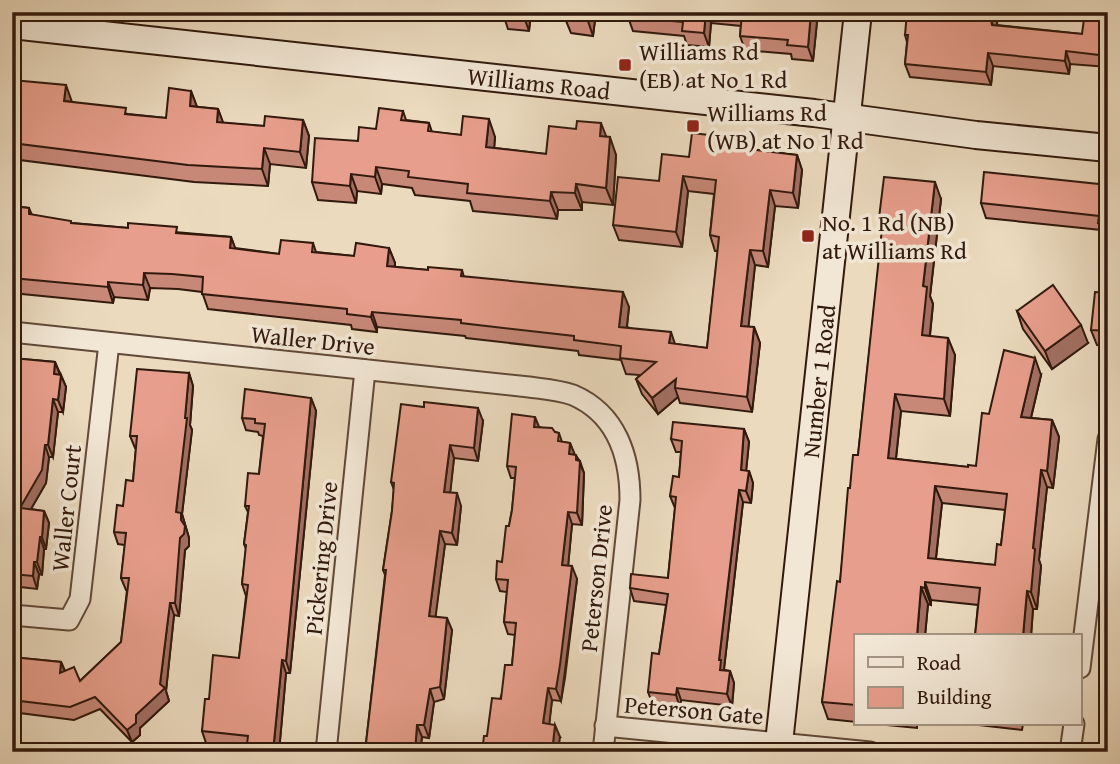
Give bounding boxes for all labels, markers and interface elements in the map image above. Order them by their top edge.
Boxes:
place label: Williams Rd (EB) at No 1 Rd [639,34,787,97]
marker: Williams Rd (EB) at No 1 Rd [617,57,633,73]
street label: Williams Road [466,58,612,108]
place label: Williams Rd (WB) at No 1 Rd [707,95,864,158]
marker: Williams Rd (WB) at No 1 Rd [685,118,701,134]
place label: No. 1 Rd (NB) at Williams Rd [822,205,967,268]
marker: No. 1 Rd (NB) at Williams Rd [800,228,816,244]
street label: Number 1 Road [792,302,844,460]
street label: Waller Drive [249,316,377,364]
street label: Waller Court [42,442,90,573]
street label: Pickering Drive [296,480,346,636]
street label: Peterson Drive [571,502,621,654]
legend [854,634,1082,726]
text: Road [917,647,962,678]
text: Building [917,681,992,712]
street label: Peterson Gate [623,686,765,734]

